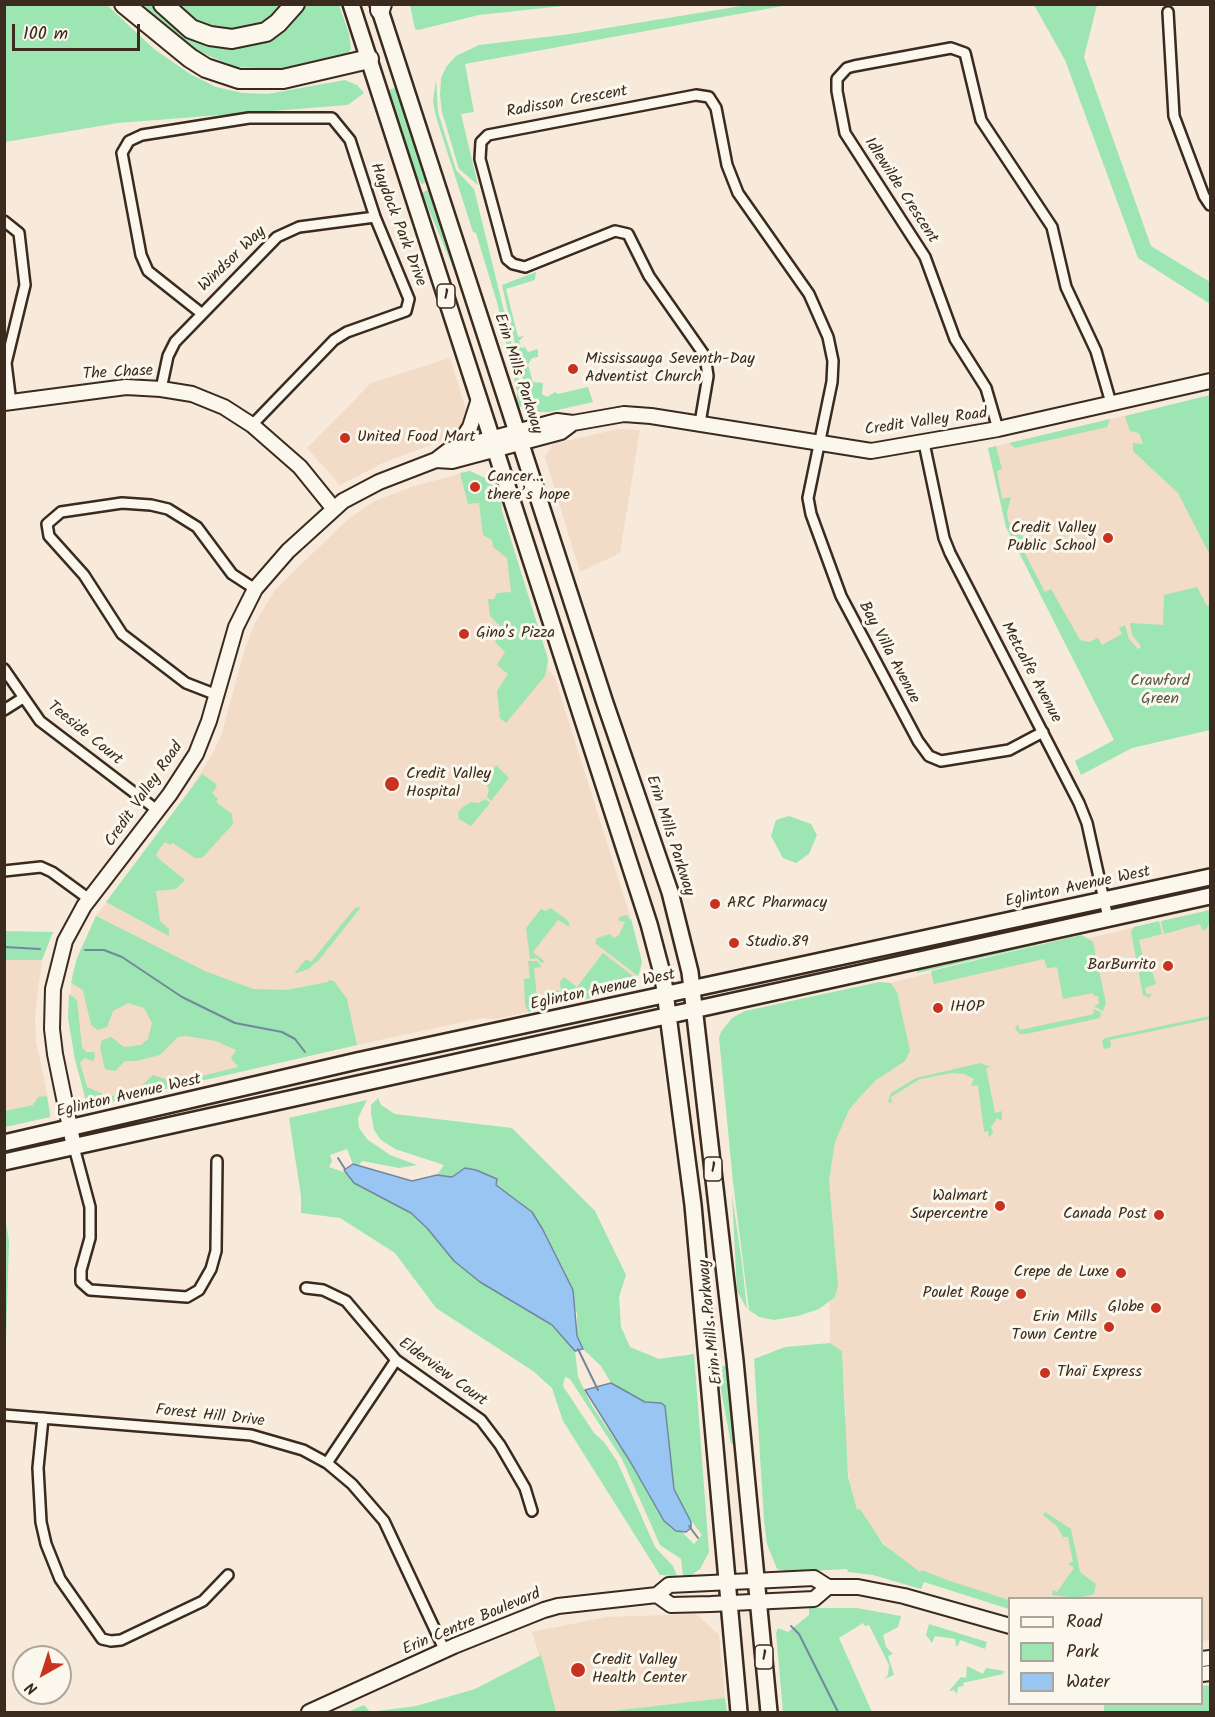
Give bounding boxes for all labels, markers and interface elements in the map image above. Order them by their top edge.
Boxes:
scale bar [15,12,142,50]
text: 100 m [23,20,68,49]
street label: Radisson Crescent [505,83,629,123]
street label: Idlewilde Crescent [859,135,941,247]
street label: Haydock Park Drive [365,161,429,289]
street label: Windsor Way [195,223,271,297]
road number: 1 [437,284,455,308]
street label: Erin Mills Parkway [488,311,546,437]
place label: Mississauga Seventh-Day Adventist Church [585,350,755,388]
marker: Mississauga Seventh-Day Adventist Church [566,362,580,376]
street label: The Chase [82,363,154,385]
street label: Credit Valley Road [863,405,989,441]
place label: United Food Mart [357,428,476,448]
marker: United Food Mart [338,431,352,445]
place label: Cancer… there’s hope [487,468,570,506]
marker: Cancer… there’s hope [468,480,482,494]
place label: Credit Valley Public School [1007,519,1096,557]
marker: Credit Valley Public School [1101,531,1115,545]
street label: Bay Villa Avenue [853,599,923,707]
street label: Metcalfe Avenue [995,619,1065,727]
place label: Gino's Pizza [476,624,555,644]
marker: Gino's Pizza [457,627,471,641]
park label: Crawford Green [1130,672,1190,710]
street label: Teeside Court [43,698,125,770]
street label: Credit Valley Road [102,739,188,851]
place label: Credit Valley Hospital [406,765,491,803]
street label: Erin Mills Parkway [640,773,698,899]
marker: Credit Valley Hospital [383,775,401,793]
street label: Eglinton Avenue West [1004,863,1152,913]
place label: ARC Pharmacy [727,894,827,914]
marker: ARC Pharmacy [708,897,722,911]
place label: Studio.89 [746,933,809,953]
marker: Studio.89 [727,936,741,950]
place label: BarBurrito [1087,956,1156,976]
marker: BarBurrito [1161,959,1175,973]
street label: Eglinton Avenue West [529,966,677,1016]
place label: IHOP [950,998,984,1018]
marker: IHOP [931,1001,945,1015]
street label: Eglinton Avenue West [55,1071,203,1123]
road number: 1 [704,1157,722,1181]
place label: Walmart Supercentre [910,1187,988,1225]
marker: Walmart Supercentre [993,1199,1007,1213]
place label: Canada Post [1063,1205,1147,1225]
marker: Canada Post [1152,1208,1166,1222]
street label: Erin Mills Parkway [696,1259,728,1385]
place label: Crepe de Luxe [1014,1263,1109,1283]
marker: Crepe de Luxe [1114,1266,1128,1280]
place label: Poulet Rouge [923,1284,1009,1304]
marker: Poulet Rouge [1014,1287,1028,1301]
place label: Globe [1107,1298,1144,1318]
marker: Globe [1149,1301,1163,1315]
place label: Erin Mills Town Centre [1011,1308,1097,1346]
marker: Erin Mills Town Centre [1102,1320,1116,1334]
street label: Elderview Court [394,1334,490,1412]
place label: Thaï Express [1057,1363,1142,1383]
marker: Thaï Express [1038,1366,1052,1380]
street label: Forest Hill Drive [154,1402,266,1432]
street label: Erin Centre Boulevard [400,1585,544,1661]
legend [1008,1597,1203,1705]
text: Road [1066,1608,1102,1637]
text: Park [1066,1638,1099,1667]
north arrow [12,1645,72,1705]
road number: 1 [755,1645,773,1669]
place label: Credit Valley Health Center [592,1651,687,1689]
marker: Credit Valley Health Center [569,1661,587,1679]
text: Water [1066,1668,1110,1697]
text: N [20,1675,43,1701]

